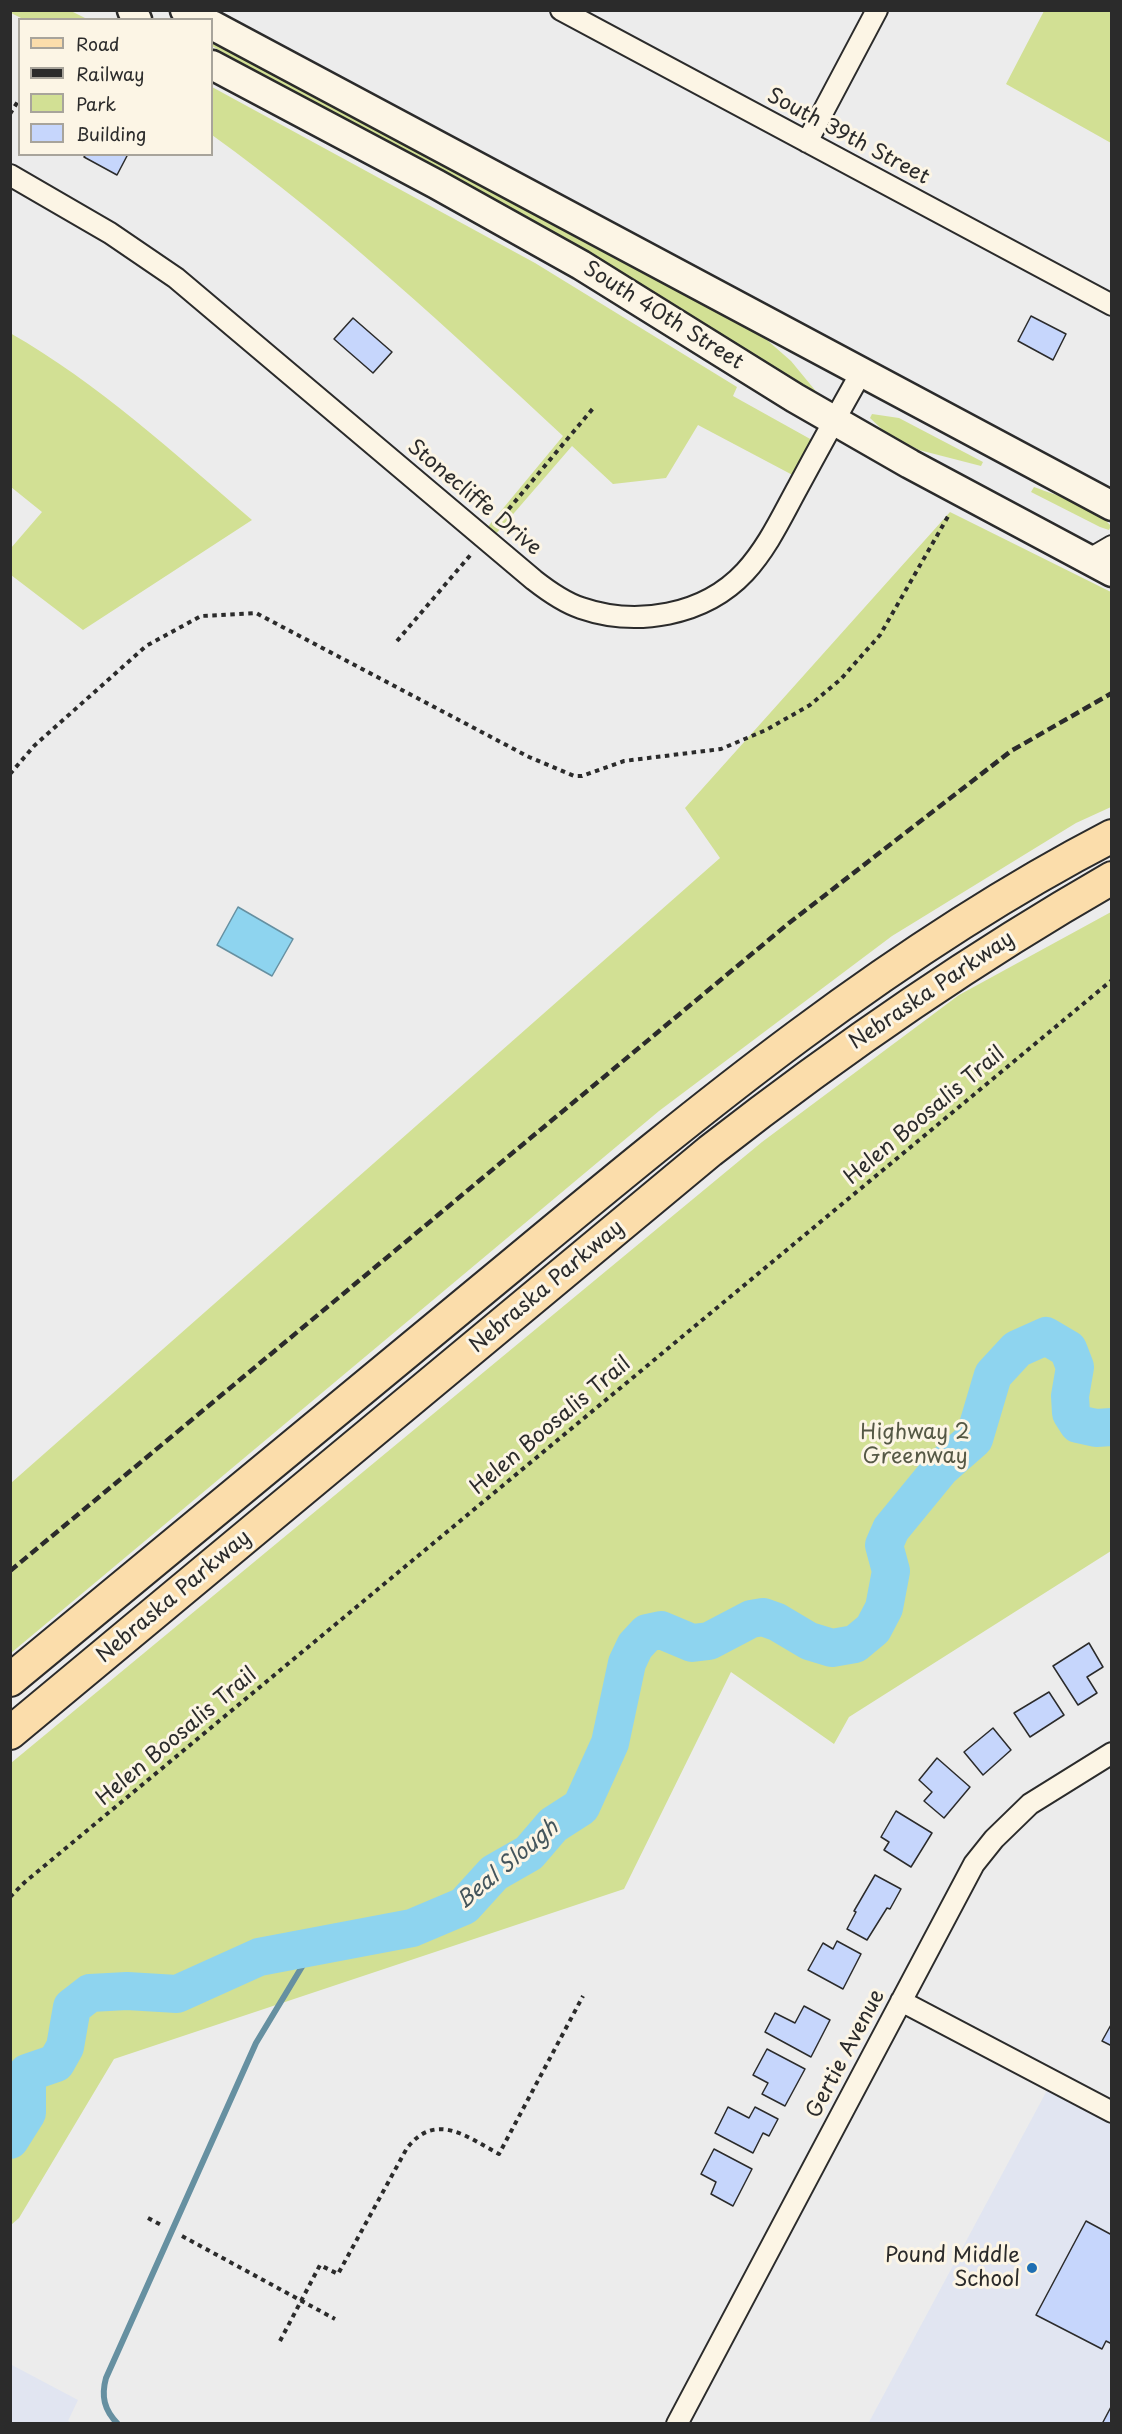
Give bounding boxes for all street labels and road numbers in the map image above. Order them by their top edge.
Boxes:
street label: South 39th Street [762,84,934,190]
street label: South 40th Street [578,257,748,375]
street label: Stonecliffe Drive [402,435,546,561]
street label: Nebraska Parkway [845,927,1019,1055]
street label: Helen Boosalis Trail [840,1042,1010,1190]
street label: Nebraska Parkway [465,1215,629,1359]
street label: Helen Boosalis Trail [466,1352,636,1500]
street label: Nebraska Parkway [92,1525,256,1669]
street label: Helen Boosalis Trail [92,1663,262,1811]
street label: Gertie Avenue [802,1985,890,2123]

